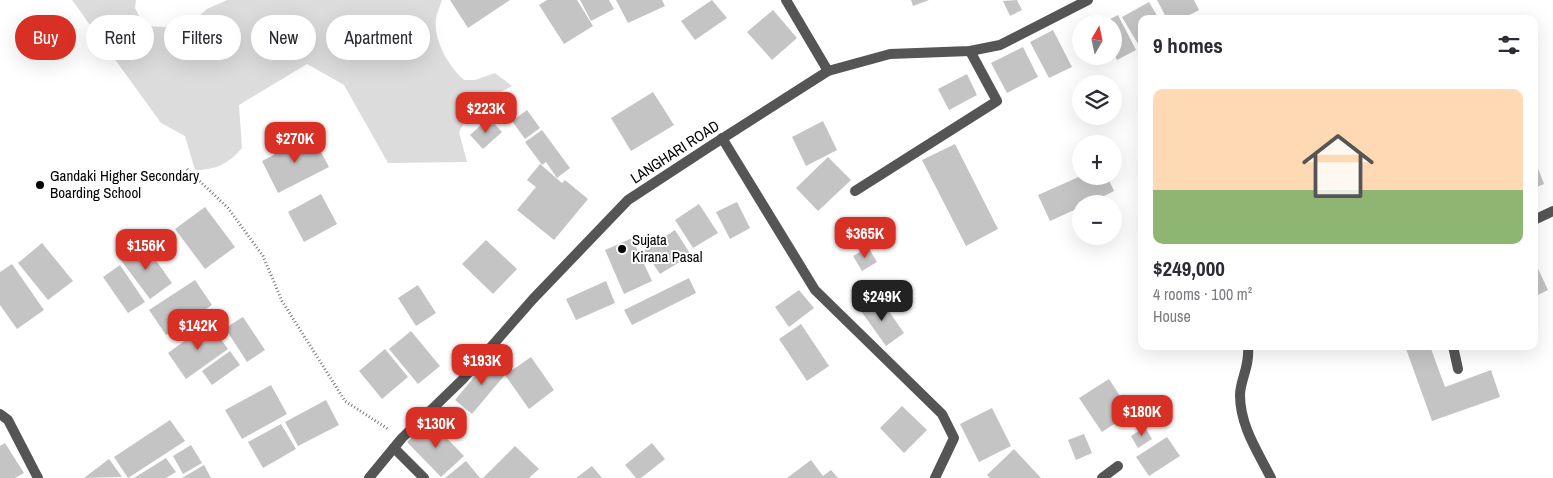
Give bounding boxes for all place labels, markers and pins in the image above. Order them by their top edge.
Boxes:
pin: $223K [451,92,521,134]
pin: $270K [260,121,330,164]
place label: Gandaki Higher Secondary Boarding School [50,165,200,203]
marker: Gandaki Higher Secondary Boarding School [34,179,46,191]
pin: $365K [830,216,900,259]
pin: $156K [111,228,181,271]
place label: Sujata Kirana Pasal [632,229,702,267]
marker: Sujata Kirana Pasal [616,243,628,255]
pin: $249K [847,280,917,322]
pin: $142K [163,308,233,351]
pin: $193K [447,344,517,386]
pin: $180K [1107,394,1177,437]
pin: $130K [401,406,471,449]

